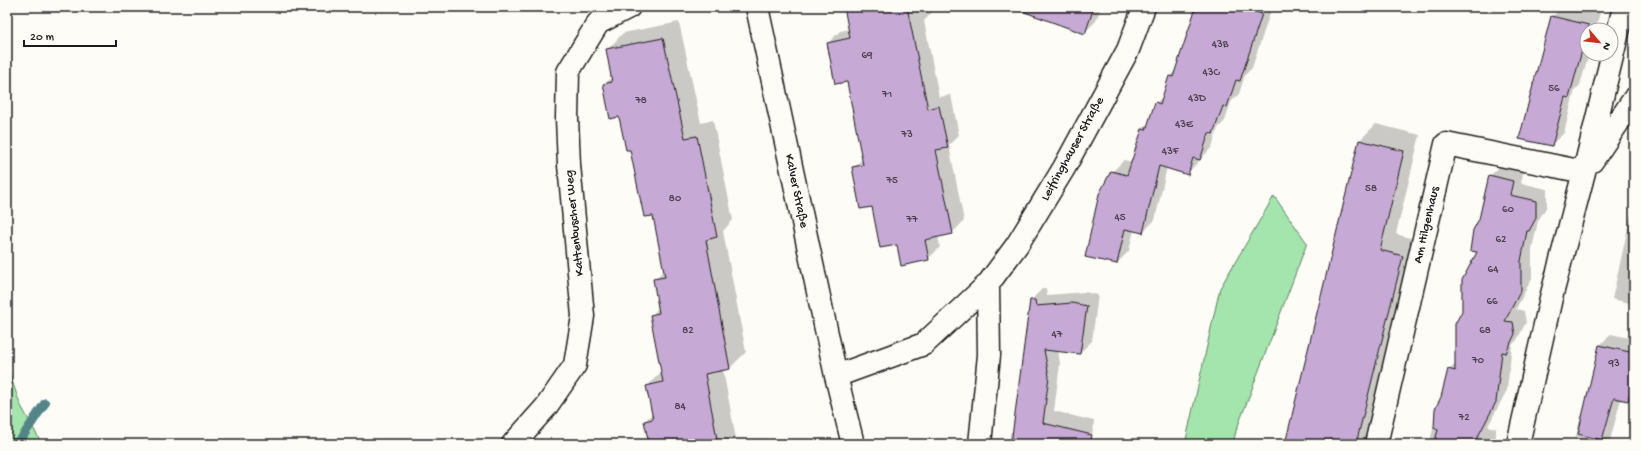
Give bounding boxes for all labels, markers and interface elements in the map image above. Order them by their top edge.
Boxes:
scale bar [24,22,116,48]
north arrow [1579,22,1619,62]
text: 20 m [30,31,55,45]
house number: 43B [1212,39,1229,51]
text: N [1599,40,1613,52]
house number: 69 [861,50,873,62]
house number: 43C [1203,67,1220,79]
house number: 56 [1548,83,1560,95]
house number: 71 [881,89,892,101]
house number: 43D [1188,93,1207,105]
street label: Leifringhauser Straße [1038,94,1108,204]
house number: 78 [634,95,647,107]
house number: 43E [1175,119,1194,131]
house number: 73 [900,129,913,141]
house number: 43F [1162,146,1180,158]
street label: Kalver Straße [781,153,811,230]
street label: Kattenbuscher Weg [562,169,588,277]
house number: 75 [885,175,898,187]
house number: 58 [1365,183,1377,195]
street label: Am Hilgenhaus [1411,184,1443,265]
house number: 80 [669,193,681,205]
house number: 60 [1502,204,1514,216]
house number: 45 [1115,212,1126,224]
house number: 77 [905,214,918,226]
house number: 62 [1496,234,1507,246]
house number: 64 [1488,264,1499,276]
house number: 66 [1486,296,1498,308]
house number: 82 [682,325,694,337]
house number: 68 [1479,325,1491,337]
house number: 47 [1052,329,1063,341]
house number: 70 [1471,355,1484,367]
house number: 93 [1607,358,1620,370]
house number: 84 [674,401,686,413]
house number: 72 [1457,412,1470,424]

